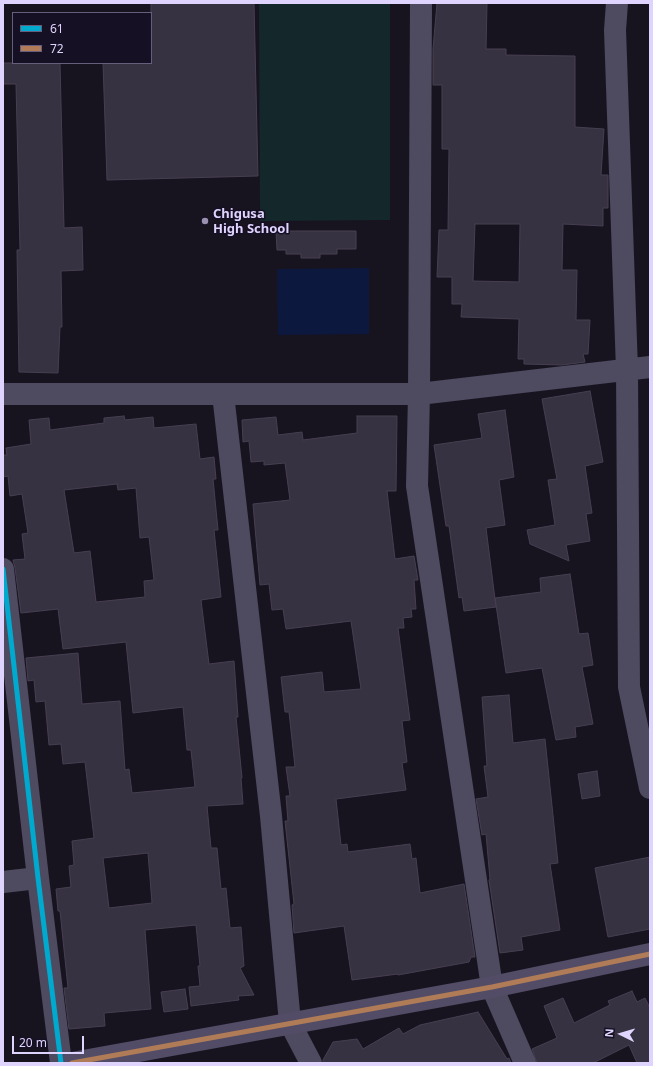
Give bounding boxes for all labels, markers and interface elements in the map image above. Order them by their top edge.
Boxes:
legend [12,12,152,64]
text: 61 [50,20,64,37]
text: 72 [50,40,64,57]
place label: Chigusa High School [213,206,289,237]
marker: Chigusa High School [200,216,210,226]
north arrow [601,1014,641,1054]
scale bar [14,1028,86,1054]
text: N [601,1028,616,1038]
text: 20 m [19,1034,47,1051]

